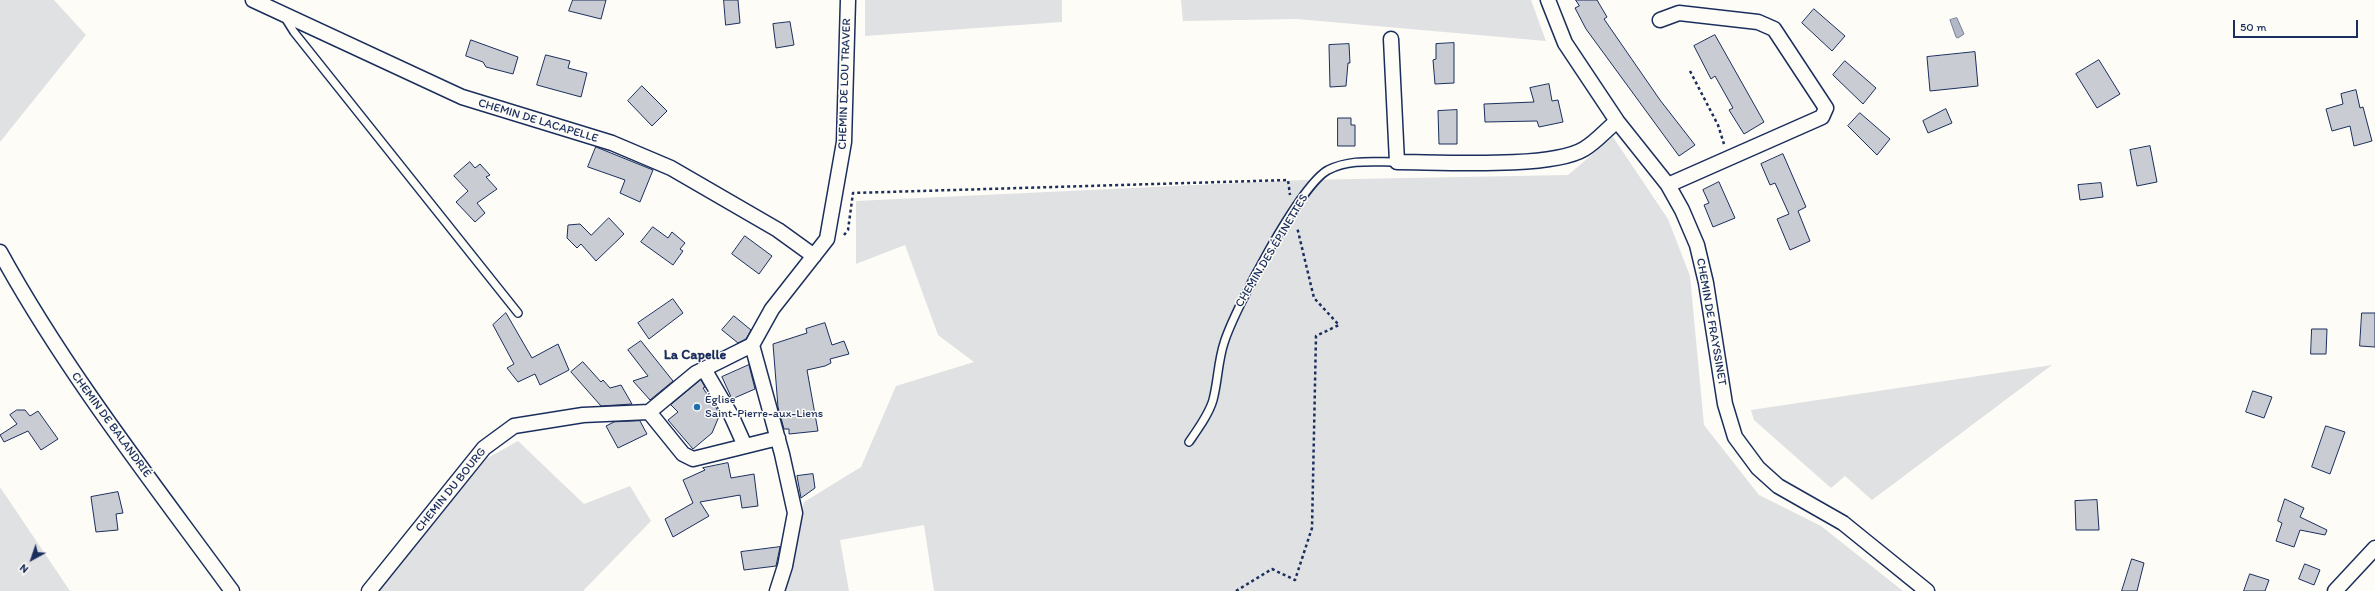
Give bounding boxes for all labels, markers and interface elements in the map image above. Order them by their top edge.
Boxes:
scale bar [2235,12,2360,38]
street label: CHEMIN DE LOU TRAVER [836,18,854,150]
text: 50 m [2240,20,2266,34]
street label: CHEMIN DE LACAPELLE [476,96,600,146]
street label: CHEMIN DES ÉPINETTES [1232,192,1312,310]
street label: CHEMIN DE FRAYSSINET [1693,257,1729,387]
district label: La Capelle [664,347,726,363]
street label: CHEMIN DE BALANDRIÉ [68,369,154,481]
place label: Église Saint-Pierre-aux-Liens [705,393,823,421]
marker: Église Saint-Pierre-aux-Liens [692,402,702,412]
street label: CHEMIN DU BOURG [412,445,490,535]
north arrow [12,539,52,579]
text: N [17,561,31,576]

